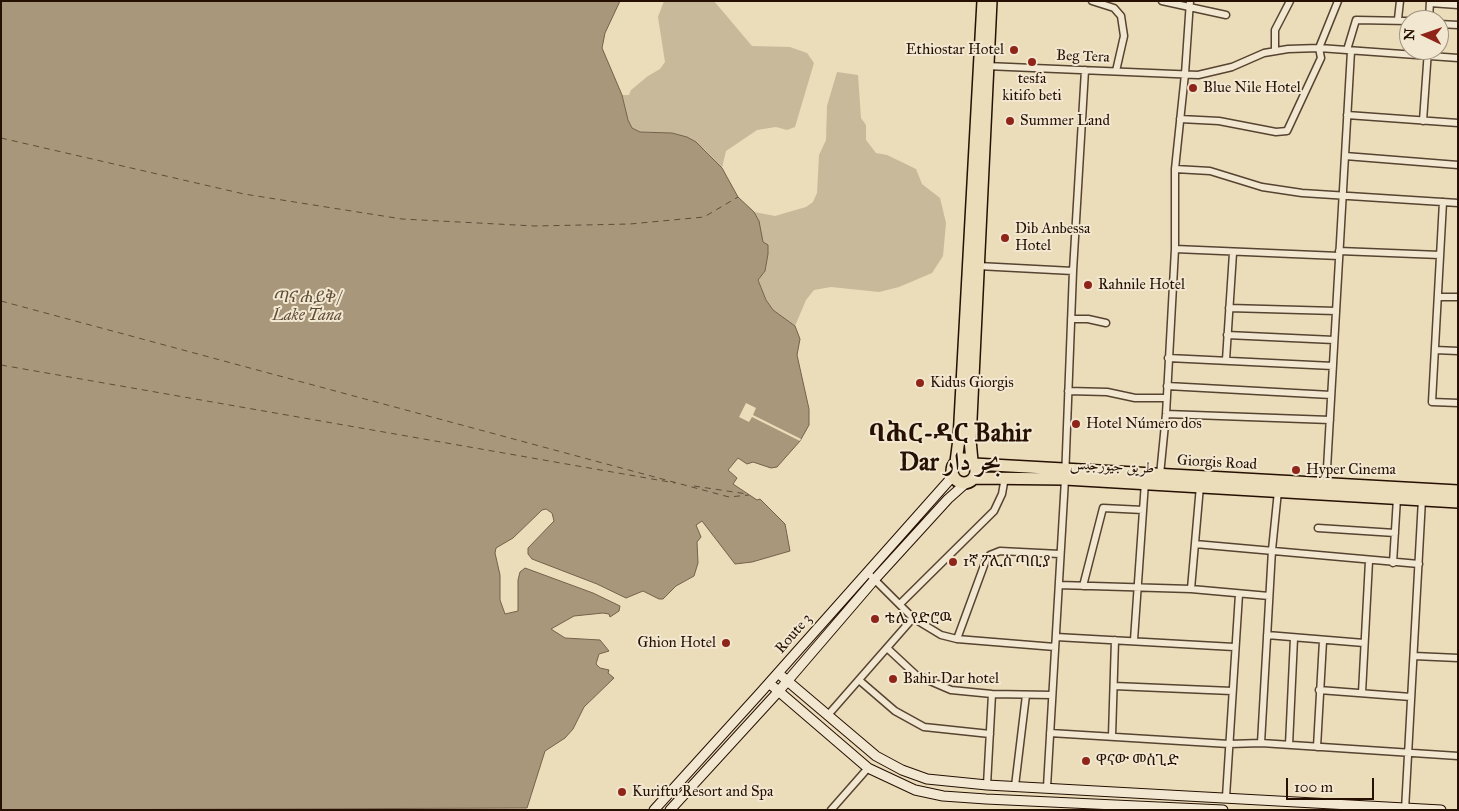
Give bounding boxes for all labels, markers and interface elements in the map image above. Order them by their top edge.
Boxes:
north arrow [1399,10,1449,60]
text: N [1401,28,1418,41]
place label: Ethiostar Hotel [906,41,1004,59]
marker: Ethiostar Hotel [1008,44,1020,56]
street label: Beg Tera [1056,47,1110,67]
marker: tesfa kitifo beti [1026,56,1038,68]
place label: tesfa kitifo beti [1002,70,1062,105]
place label: Blue Nile Hotel [1203,79,1301,97]
marker: Blue Nile Hotel [1187,82,1199,94]
place label: Summer Land [1020,112,1110,130]
marker: Summer Land [1004,115,1016,127]
place label: Dib Anbessa Hotel [1015,220,1090,255]
marker: Dib Anbessa Hotel [999,232,1011,244]
place label: Rahnile Hotel [1098,276,1185,294]
marker: Rahnile Hotel [1082,279,1094,291]
water label: ጣና ሐይቅ / Lake Tana [272,288,342,326]
place label: Kidus Giorgis [930,374,1014,392]
marker: Kidus Giorgis [914,377,926,389]
place label: Hotel Número dos [1086,415,1202,433]
marker: Hotel Número dos [1070,418,1082,430]
district label: ባሕር-ዳር Bahir Dar بحر دار [869,420,1031,479]
street label: Giorgis Road [1177,452,1257,474]
street label: طريق جيورجيس [1069,456,1155,478]
place label: Hyper Cinema [1306,461,1396,479]
marker: Hyper Cinema [1290,464,1302,476]
place label: 1ኛ ፖሊስ ጣቢያ [963,553,1050,571]
marker: 1ኛ ፖሊስ ጣቢያ [947,556,959,568]
street label: Route 3 [772,610,816,658]
place label: ቴሌ የድሮዉ [885,610,952,628]
marker: ቴሌ የድሮዉ [869,613,881,625]
place label: Ghion Hotel [638,634,716,652]
marker: Ghion Hotel [720,637,732,649]
place label: Bahir Dar hotel [903,670,999,688]
marker: Bahir Dar hotel [887,673,899,685]
place label: ዋናው መስጊድ [1096,752,1179,770]
marker: ዋናው መስጊድ [1080,755,1092,767]
scale bar [1289,768,1376,800]
text: 100 m [1294,778,1333,796]
place label: Kuriftu Resort and Spa [632,783,773,801]
marker: Kuriftu Resort and Spa [616,786,628,798]

